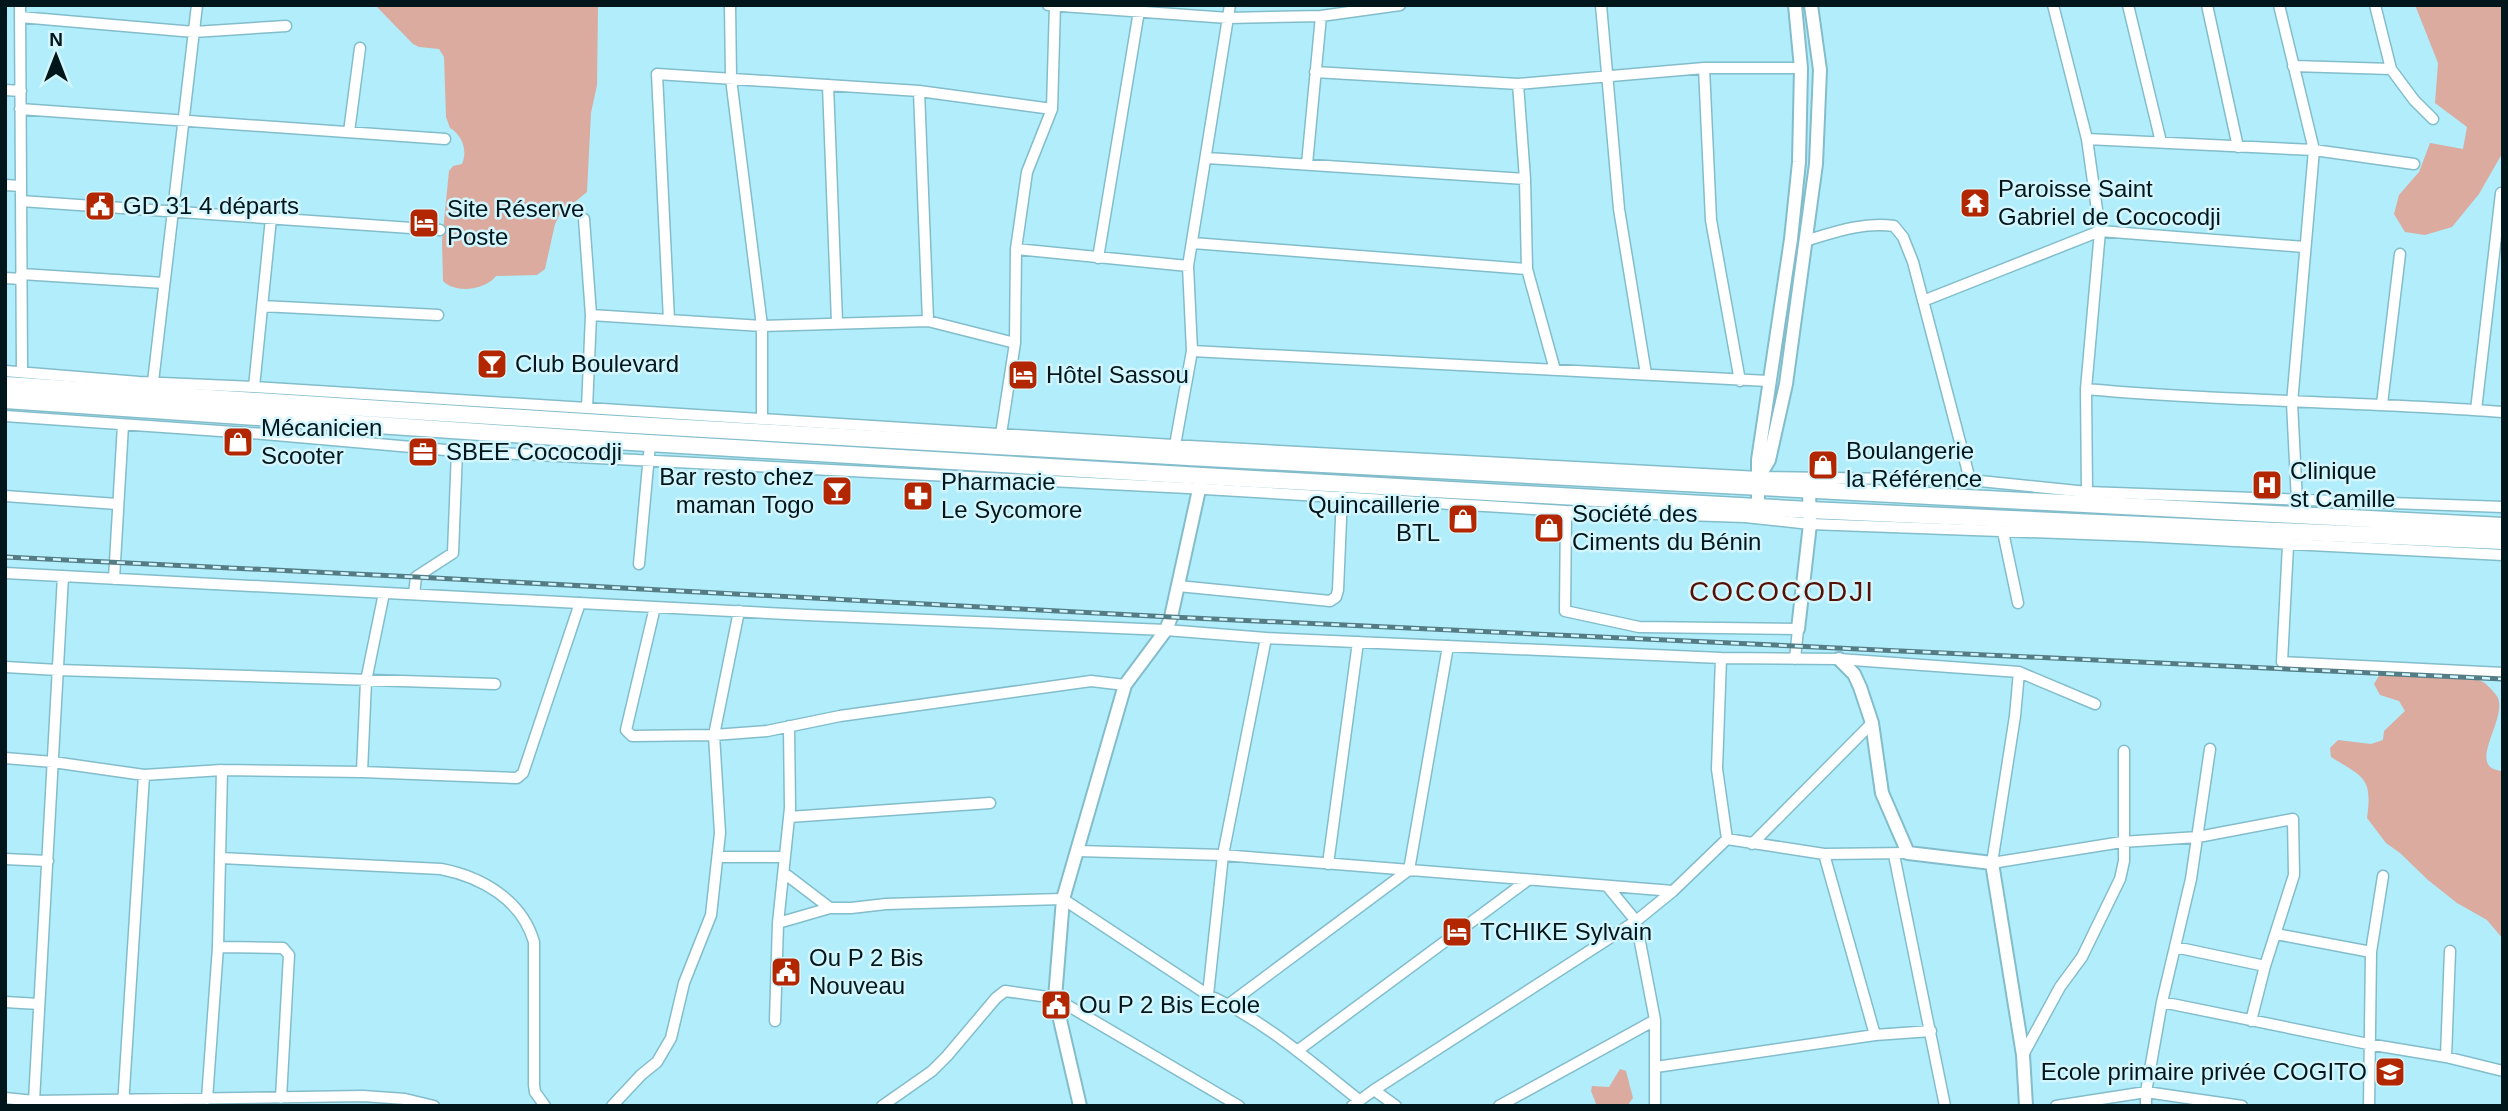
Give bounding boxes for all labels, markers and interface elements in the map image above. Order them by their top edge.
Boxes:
north arrow [21,21,91,91]
text: N [49,29,63,50]
place label: Paroisse Saint Gabriel de Cococodji [1998,175,2221,230]
temple icon: Paroisse Saint Gabriel de Cococodji [1958,186,1992,220]
public building icon: GD 31 4 départs [83,189,117,223]
place label: GD 31 4 départs [123,192,299,219]
place label: Site Réserve Poste [447,195,584,250]
hotel icon: Site Réserve Poste [407,206,441,240]
bar icon: Club Boulevard [475,347,509,381]
place label: Club Boulevard [515,350,679,377]
hotel icon: Hôtel Sassou [1006,358,1040,392]
place label: Hôtel Sassou [1046,361,1189,388]
place label: Mécanicien Scooter [261,414,382,469]
shop icon: Mécanicien Scooter [221,425,255,459]
office icon: SBEE Cococodji [406,435,440,469]
place label: Boulangerie la Référence [1846,437,1982,492]
place label: SBEE Cococodji [446,438,622,465]
shop icon: Boulangerie la Référence [1806,448,1840,482]
place label: Clinique st Camille [2290,457,2395,512]
place label: Bar resto chez maman Togo [659,463,814,518]
place label: Pharmacie Le Sycomore [941,468,1082,523]
hospital icon: Clinique st Camille [2250,468,2284,502]
bar icon: Bar resto chez maman Togo [820,474,854,508]
pharmacy icon: Pharmacie Le Sycomore [901,479,935,513]
place label: Quincaillerie BTL [1308,491,1440,546]
place label: Société des Ciments du Bénin [1572,500,1761,555]
shop icon: Quincaillerie BTL [1446,502,1480,536]
shop icon: Société des Ciments du Bénin [1532,511,1566,545]
district label: COCOCODJI [1689,576,1875,607]
hotel icon: TCHIKE Sylvain [1440,915,1474,949]
place label: TCHIKE Sylvain [1480,918,1652,945]
place label: Ou P 2 Bis Nouveau [809,944,923,999]
public building icon: Ou P 2 Bis Nouveau [769,955,803,989]
public building icon: Ou P 2 Bis Ecole [1039,988,1073,1022]
place label: Ou P 2 Bis Ecole [1079,991,1260,1018]
school or university icon: Ecole primaire privée COGITO [2373,1055,2407,1089]
place label: Ecole primaire privée COGITO [2041,1058,2367,1085]

